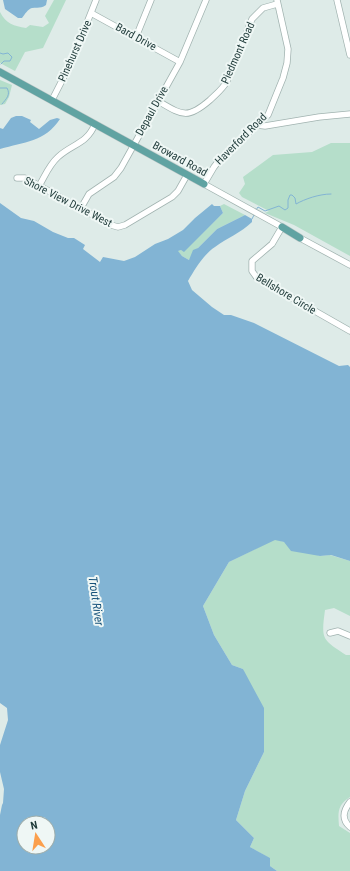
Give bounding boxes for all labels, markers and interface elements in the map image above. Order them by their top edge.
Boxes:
street label: Pinehurst Drive [56,18,94,84]
street label: Piedmont Road [219,20,257,86]
street label: Bard Drive [113,21,159,53]
street label: Depaul Drive [133,84,171,138]
street label: Haverford Road [213,111,269,167]
street label: Broward Road [150,139,210,179]
street label: Shore View Drive West [22,174,114,230]
street label: Bellshore Circle [254,271,318,317]
water label: Trout River [86,576,106,627]
north arrow [16,815,56,855]
text: N [29,819,39,833]

